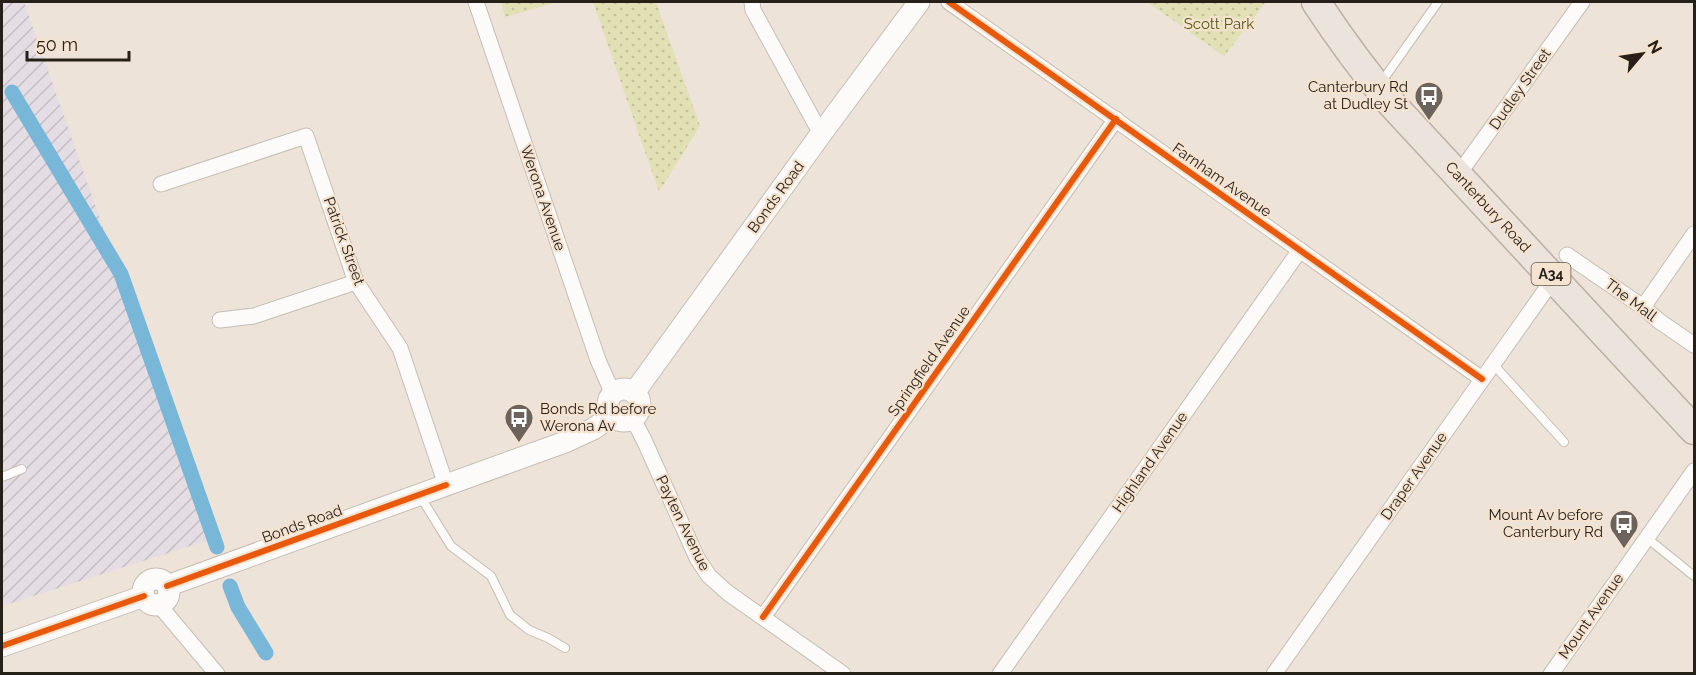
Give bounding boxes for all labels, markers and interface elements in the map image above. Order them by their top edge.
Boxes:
park label: Scott Park [1184,15,1254,33]
scale bar [27,24,129,62]
north arrow [1612,24,1672,84]
text: 50 m [36,34,78,55]
text: N [1643,37,1666,57]
street label: Dudley Street [1485,45,1555,133]
place label: Canterbury Rd at Dudley St [1308,78,1408,113]
bus stop icon: Canterbury Rd at Dudley St [1413,80,1445,122]
street label: Farnham Avenue [1169,139,1275,221]
street label: Werona Avenue [517,143,570,253]
street label: Bonds Road [744,158,808,236]
street label: Canterbury Road [1441,158,1535,256]
street label: Patrick Street [320,194,368,288]
road number: A34 [1532,263,1570,285]
street label: The Mall [1602,275,1661,326]
street label: Springfield Avenue [884,302,974,420]
place label: Bonds Rd before Werona Av [540,400,656,435]
bus stop icon: Bonds Rd before Werona Av [503,402,535,444]
street label: Highland Avenue [1109,408,1192,516]
street label: Draper Avenue [1377,428,1451,523]
street label: Payten Avenue [652,472,714,574]
street label: Bonds Road [259,501,345,547]
place label: Mount Av before Canterbury Rd [1489,506,1603,541]
bus stop icon: Mount Av before Canterbury Rd [1608,508,1640,550]
street label: Mount Avenue [1555,569,1627,662]

